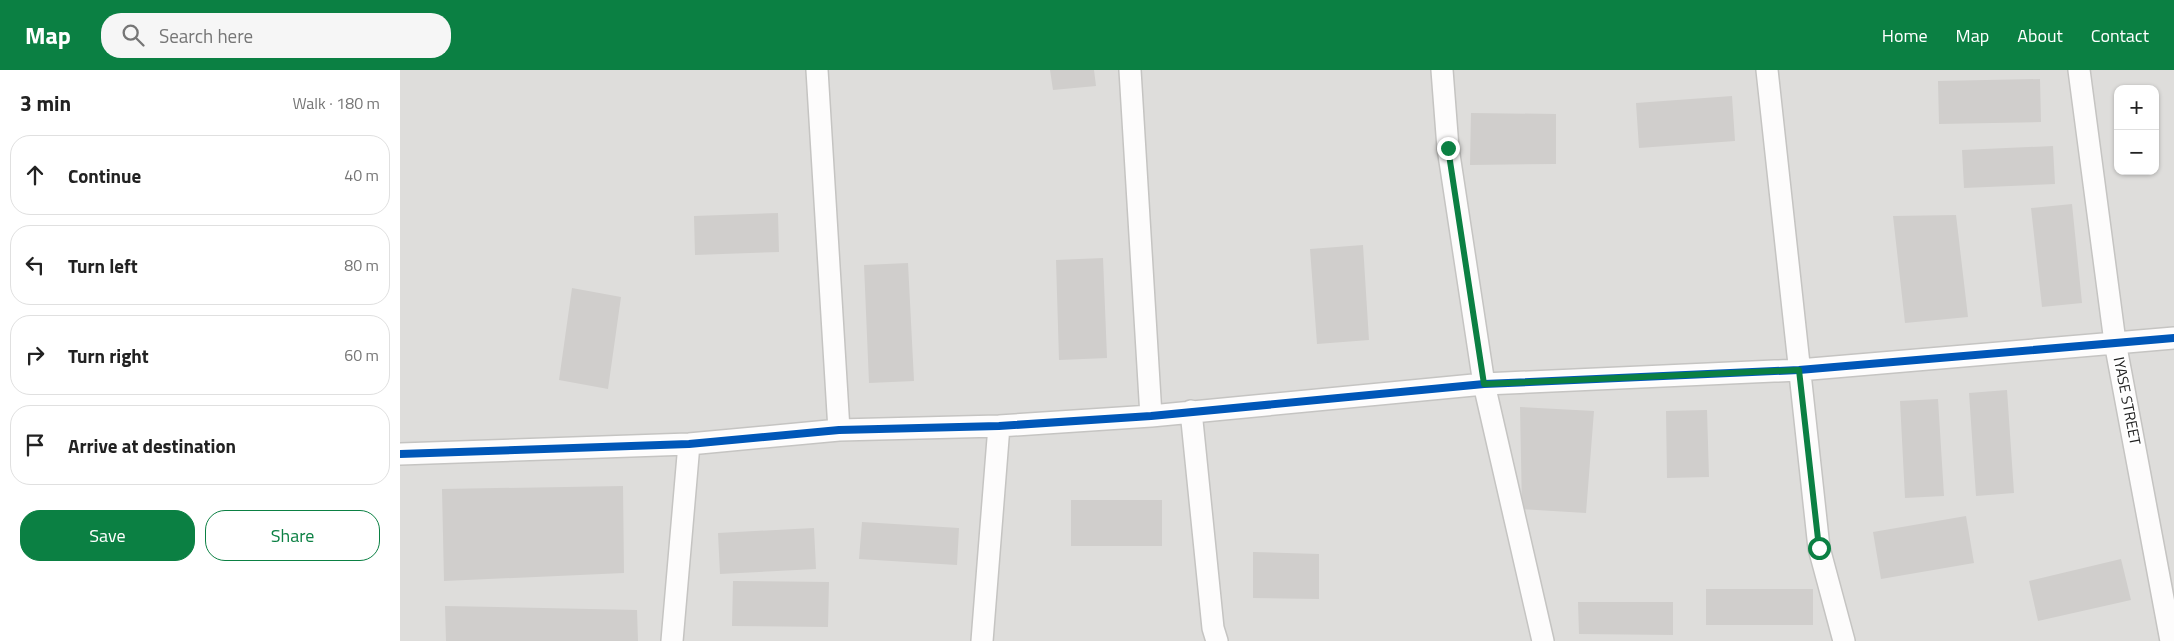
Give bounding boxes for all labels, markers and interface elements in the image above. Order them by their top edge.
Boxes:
search box [101,13,451,58]
text: Map [25,17,71,53]
icon: search [119,21,147,49]
text: Search here [159,21,253,50]
text: Home [1882,22,1928,49]
text: Map [1956,22,1989,49]
text: About [2017,22,2063,49]
text: Contact [2091,22,2149,49]
map controls [2114,85,2159,175]
button: + [2114,85,2159,130]
text: 3 min [20,87,71,119]
text: Walk · 180 m [292,91,380,115]
button: − [2114,130,2159,175]
route end [1437,137,1460,160]
icon: ahead [21,161,49,189]
text: Continue [68,161,141,190]
text: 40 m [344,163,379,187]
icon: left [21,251,49,279]
text: Turn left [68,251,138,280]
text: 80 m [344,253,379,277]
icon: right [21,341,49,369]
text: Turn right [68,341,149,370]
text: 60 m [344,343,379,367]
street label: IYASE STREET [2108,355,2147,447]
icon: arrive [21,431,49,459]
text: Arrive at destination [68,431,236,460]
button: Save [20,510,195,561]
button: Share [205,510,380,561]
route start [1808,537,1831,560]

